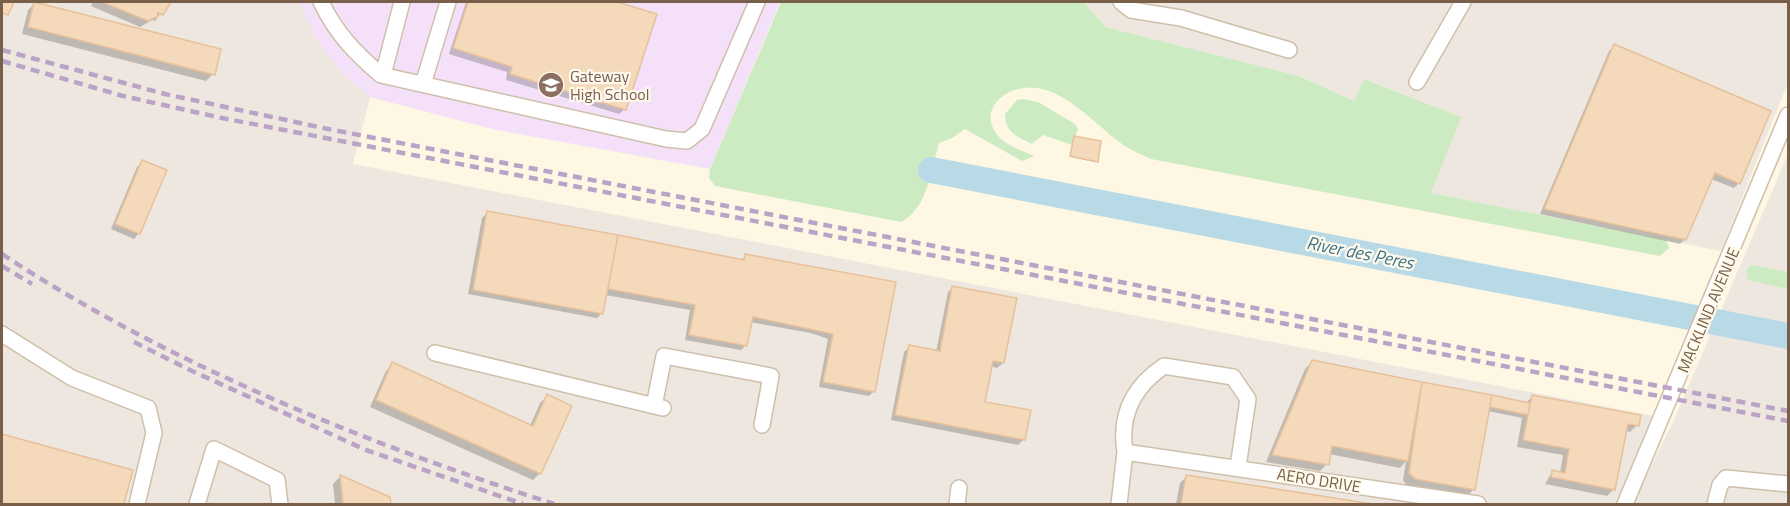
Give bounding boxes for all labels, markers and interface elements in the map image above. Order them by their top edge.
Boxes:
place label: Gateway High School [570,64,649,106]
school or university icon: Gateway High School [536,70,566,100]
water label: River des Peres [1304,229,1417,276]
street label: MACKLIND AVENUE [1671,243,1745,376]
street label: AERO DRIVE [1275,462,1363,498]

